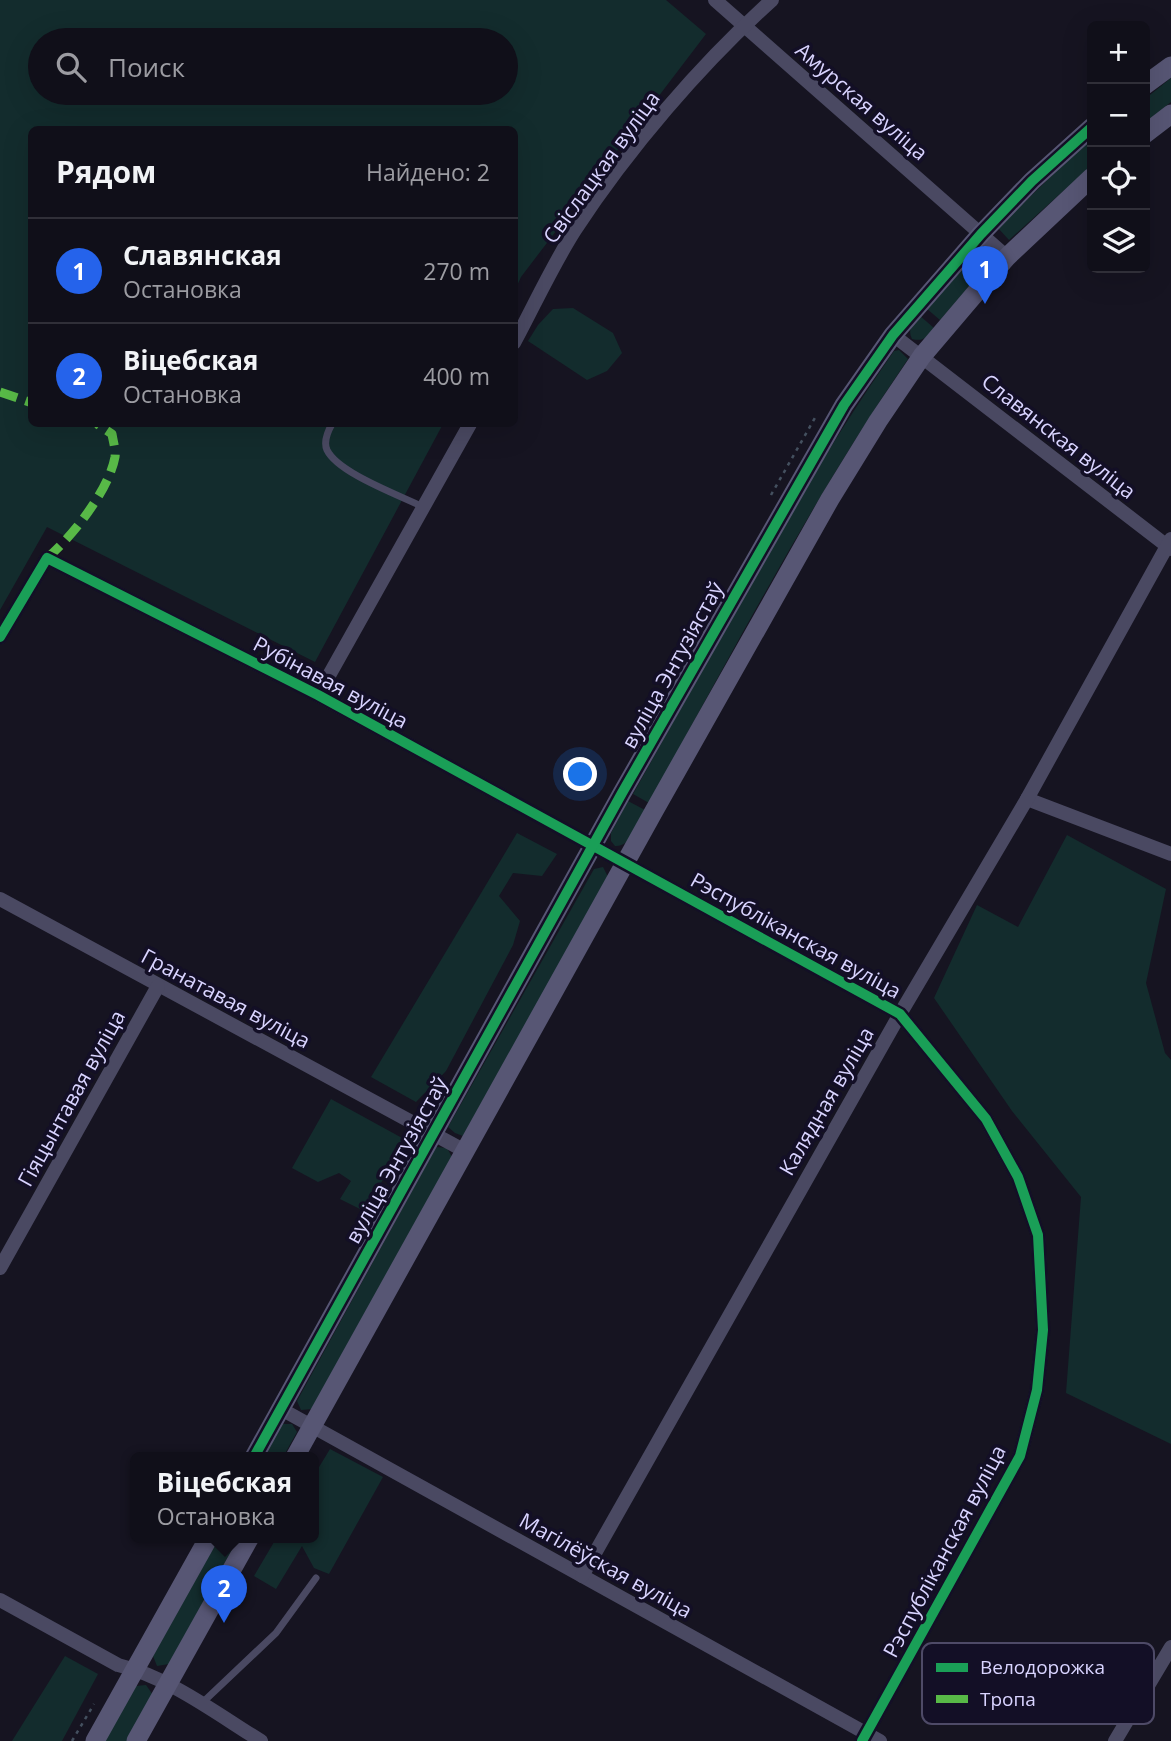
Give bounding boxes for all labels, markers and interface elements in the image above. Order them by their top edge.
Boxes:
map controls [1087,21,1150,273]
button: + [1087,21,1150,84]
search box [28,28,518,105]
street label: Амурская вуліца [790,36,934,166]
icon: search [52,48,90,86]
text: Поиск [108,49,185,85]
button: − [1087,84,1150,147]
street label: Свіслацкая вуліца [536,85,666,249]
button: locate [1087,147,1150,210]
text: Рядом [56,151,156,192]
text: Найдено: 2 [366,156,490,188]
button: layers [1087,210,1150,273]
text: Славянская [123,237,282,273]
pin: 1 [962,246,1008,304]
text: 1 [72,255,86,287]
text: 270 m [423,255,490,287]
text: Остановка [123,273,242,305]
text: Віцебская [123,342,258,378]
text: 2 [72,360,86,392]
text: 400 m [423,360,490,392]
street label: Славянская вуліца [976,367,1142,505]
text: Остановка [123,378,242,410]
street label: вуліца Энтузіястаў [615,576,730,753]
street label: Рубінавая вуліца [249,629,413,735]
your location [563,757,597,791]
street label: Рэспубліканская вуліца [686,865,906,1005]
street label: Гранатавая вуліца [137,942,315,1054]
street label: Гіяцынтавая вуліца [11,1005,131,1191]
street label: Калядная вуліца [772,1022,880,1180]
street label: вуліца Энтузіястаў [339,1071,454,1248]
street label: Рэспубліканская вуліца [876,1440,1012,1662]
popup [130,1452,319,1543]
text: Віцебская [157,1464,292,1500]
text: Остановка [157,1500,276,1532]
street label: Магілёўская вуліца [515,1506,697,1624]
pin: 2 [201,1565,247,1623]
legend [922,1643,1154,1724]
text: Велодорожка [980,1654,1105,1680]
text: Тропа [980,1686,1036,1712]

